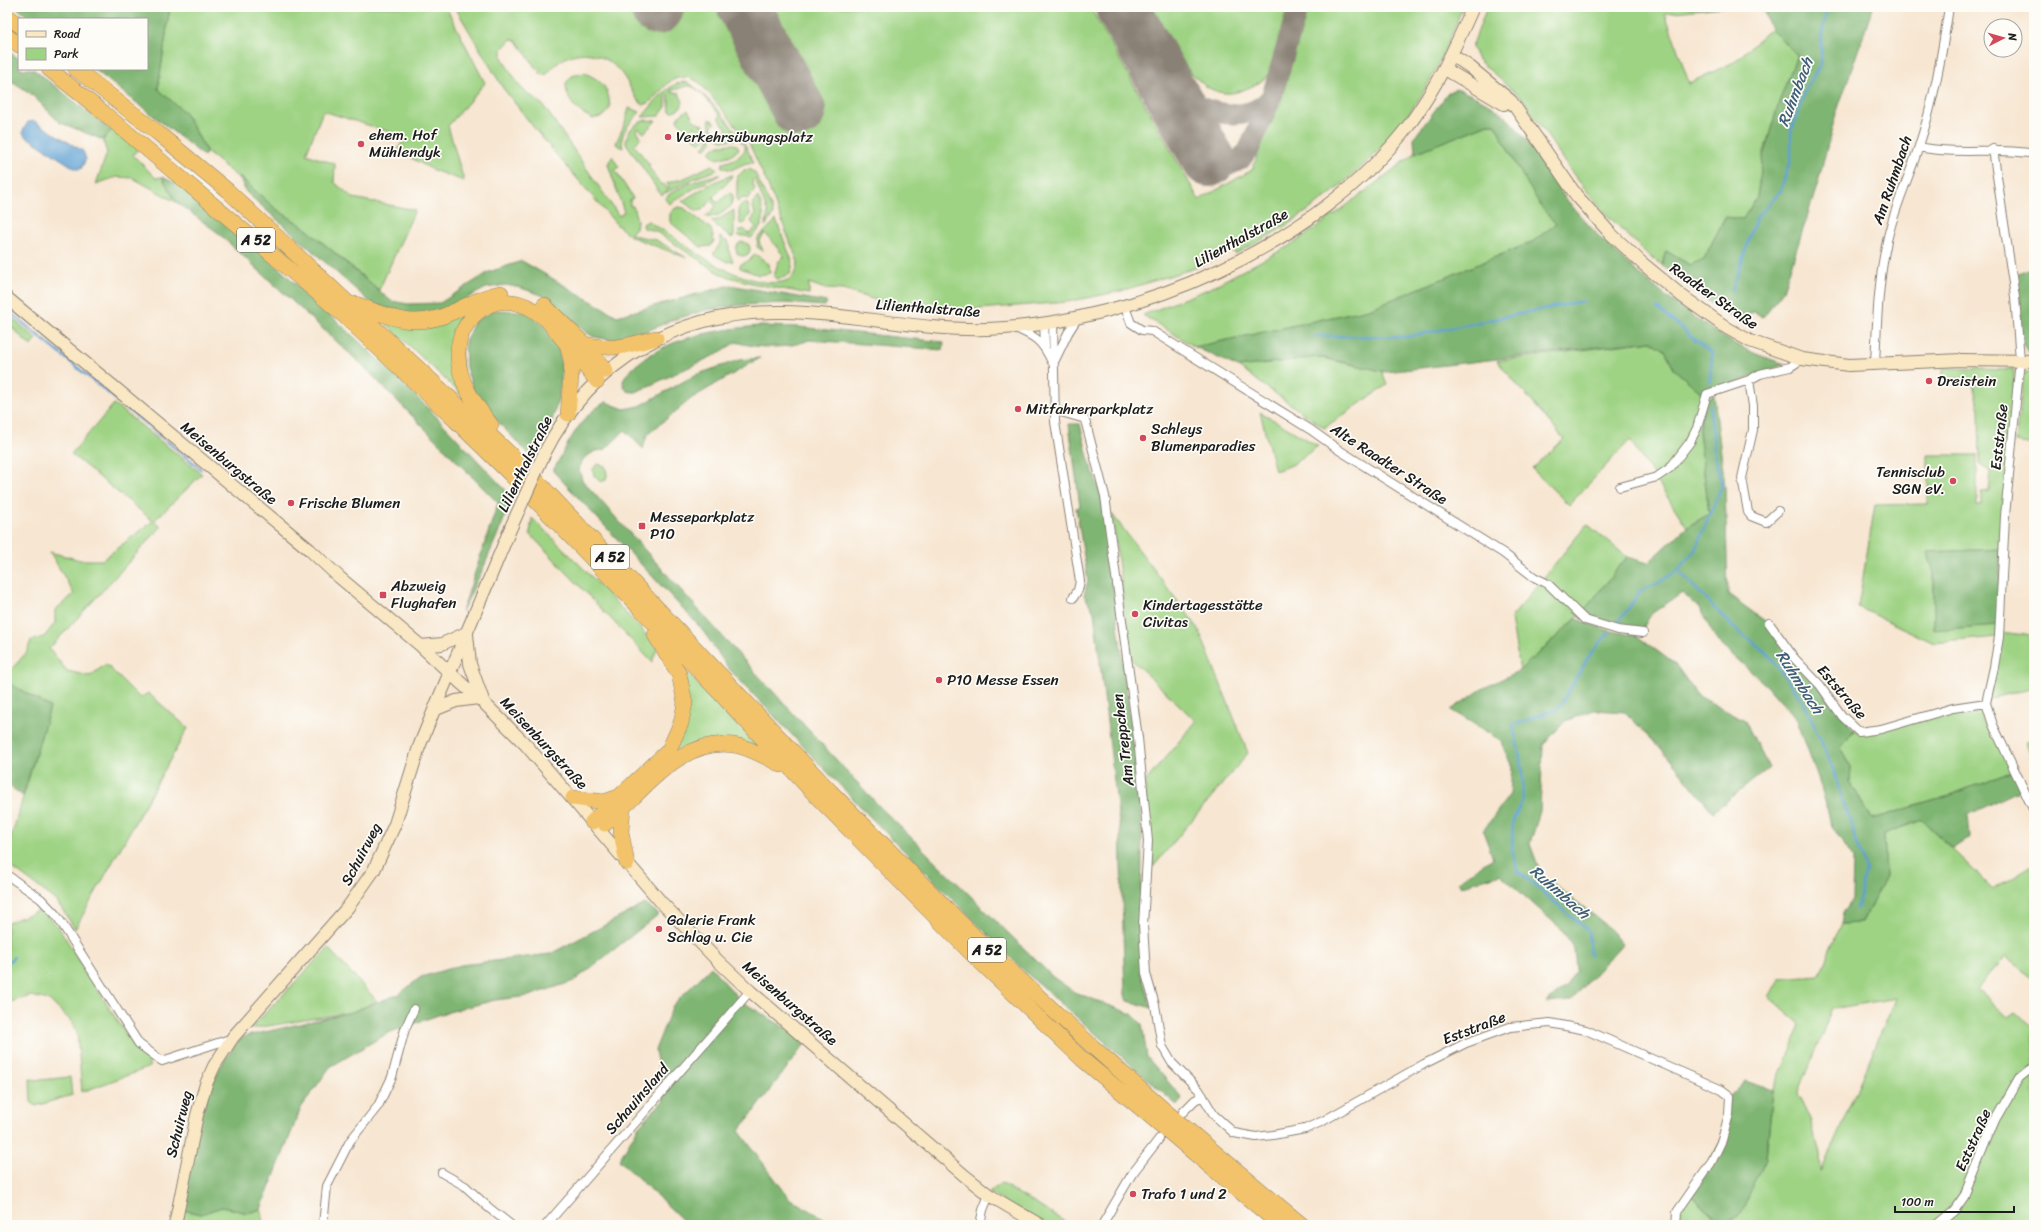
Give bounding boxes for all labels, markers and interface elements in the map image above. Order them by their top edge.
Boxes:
legend [18,18,148,70]
north arrow [1983,18,2023,58]
text: Road [54,23,81,45]
text: N [2002,31,2022,42]
text: Park [54,43,79,65]
water label: Ruhmbach [1769,52,1822,131]
place label: ehem. Hof Mühlendyk [369,122,441,165]
place label: Verkehrsübungsplatz [676,124,814,150]
marker: Verkehrsübungsplatz [663,132,673,142]
street label: Am Ruhmbach [1864,132,1919,229]
marker: ehem. Hof Mühlendyk [356,139,366,149]
street label: Lilienthalstraße [1189,201,1293,275]
road number: A 52 [237,228,275,252]
street label: Raadter Straße [1664,256,1764,337]
street label: Lilienthalstraße [875,291,981,325]
place label: Dreistein [1937,368,1996,394]
marker: Dreistein [1924,376,1934,386]
place label: Mitfahrerparkplatz [1026,396,1154,422]
street label: Eststraße [1983,402,2015,471]
marker: Mitfahrerparkplatz [1013,404,1023,414]
street label: Lilienthalstraße [490,411,560,517]
street label: Meisenburgstraße [175,414,283,512]
place label: Schleys Blumenparadies [1151,416,1256,459]
street label: Alte Raadter Straße [1324,416,1453,512]
marker: Schleys Blumenparadies [1138,433,1148,443]
place label: Tennisclub SGN eV. [1876,459,1945,502]
marker: Tennisclub SGN eV. [1948,476,1958,486]
place label: Frische Blumen [299,490,400,516]
marker: Frische Blumen [286,498,296,508]
place label: Messeparkplatz P10 [650,504,755,547]
marker: Messeparkplatz P10 [637,521,647,531]
road number: A 52 [591,545,629,569]
place label: Abzweig Flughafen [390,573,456,616]
marker: Abzweig Flughafen [378,590,388,600]
place label: Kindertagesstätte Civitas [1143,592,1263,635]
marker: Kindertagesstätte Civitas [1130,609,1140,619]
water label: Ruhmbach [1768,644,1833,721]
street label: Eststraße [1810,658,1874,726]
place label: P10 Messe Essen [947,667,1059,693]
marker: P10 Messe Essen [934,675,944,685]
street label: Meisenburgstraße [494,690,594,796]
street label: Am Treppchen [1104,692,1142,789]
street label: Schuirweg [333,817,389,890]
water label: Ruhmbach [1523,857,1598,928]
place label: Galerie Frank Schlag u. Cie [667,907,756,950]
marker: Galerie Frank Schlag u. Cie [654,924,664,934]
road number: A 52 [968,938,1006,962]
street label: Meisenburgstraße [736,954,844,1052]
street label: Eststraße [1438,1004,1510,1052]
street label: Schauinsland [599,1057,676,1141]
street label: Schuirweg [158,1087,200,1160]
street label: Eststraße [1948,1104,1998,1176]
place label: Trafo 1 und 2 [1141,1181,1227,1207]
scale bar [1895,1188,2014,1214]
marker: Trafo 1 und 2 [1128,1189,1138,1199]
text: 100 m [1901,1191,1934,1213]

